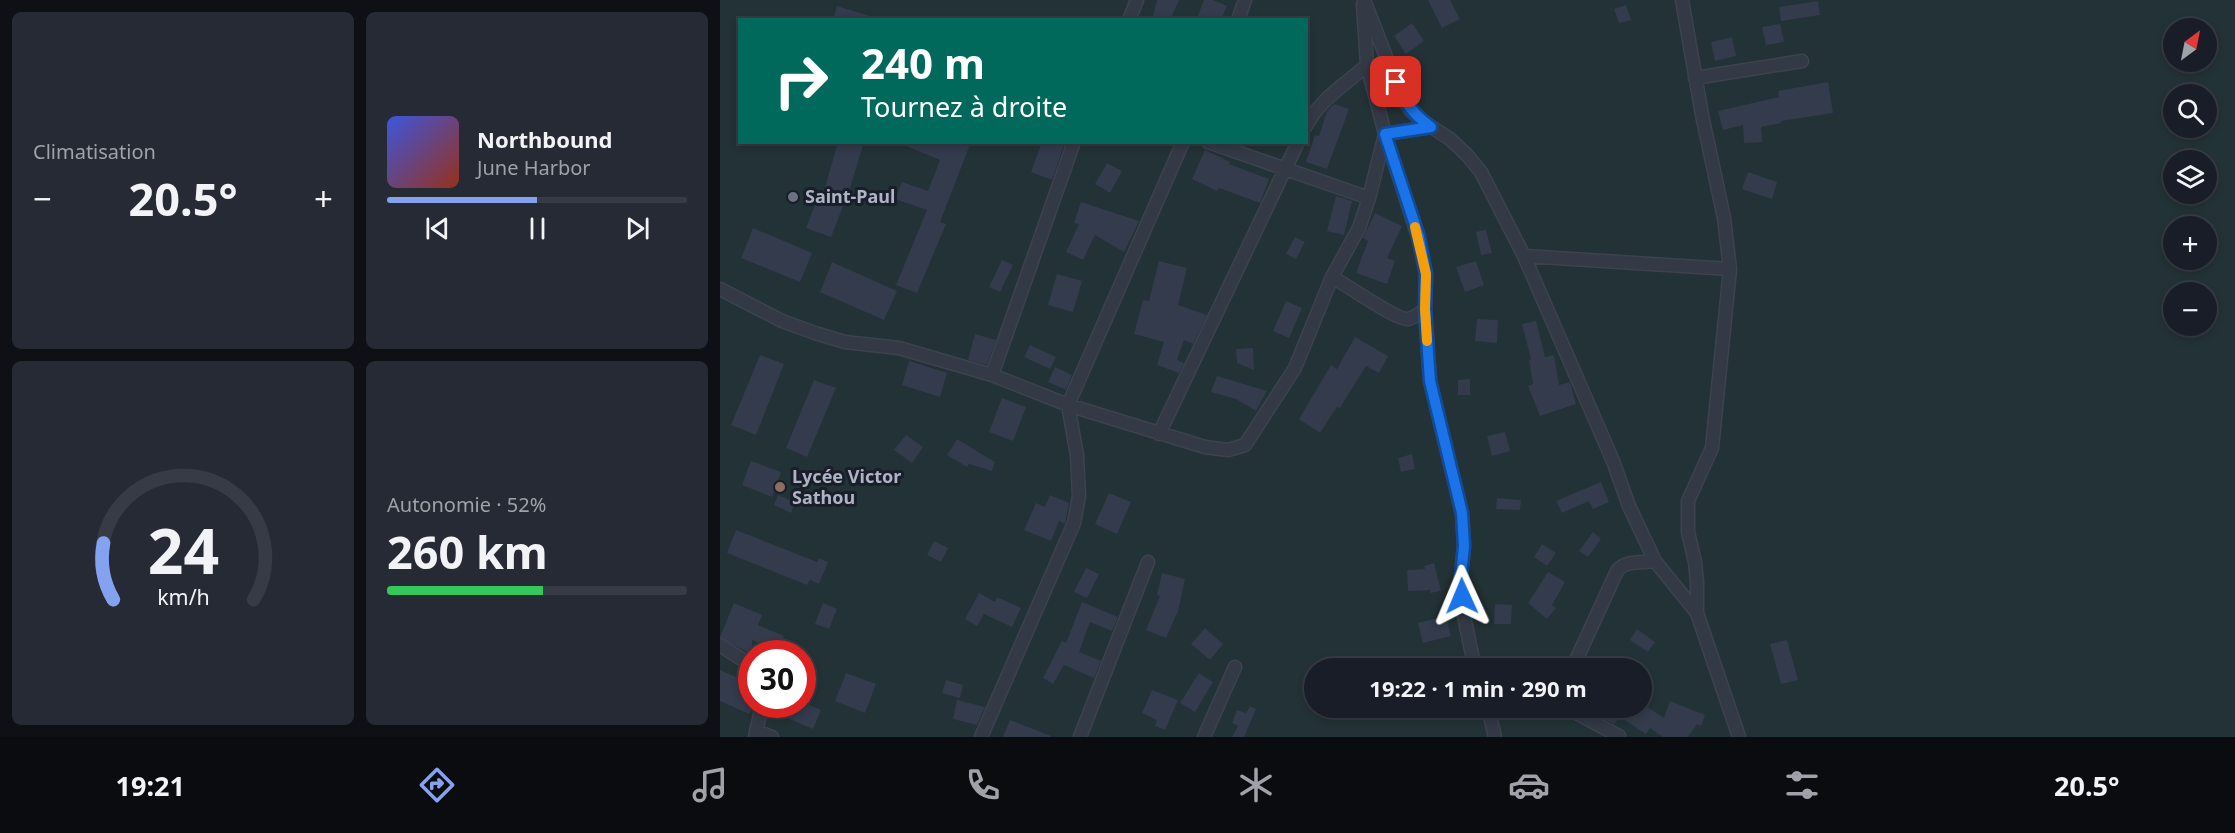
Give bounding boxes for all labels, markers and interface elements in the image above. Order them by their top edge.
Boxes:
north arrow [2163,18,2217,72]
map controls [2163,18,2217,336]
text: 240 m [861,34,985,91]
icon: right [762,42,840,120]
pin [1370,56,1421,107]
icon: arrive [1379,65,1412,98]
button: search [2163,84,2217,138]
text: Tournez à droite [861,88,1067,125]
text: Northbound [477,124,612,154]
text: Climatisation [33,138,156,165]
button: layers [2163,150,2217,204]
text: June Harbor [477,154,591,181]
text: 20.5° [129,168,237,229]
text: − [33,176,52,221]
text: + [314,176,333,221]
place label: Saint-Paul [805,184,895,208]
marker: Saint-Paul [786,190,800,204]
icon: previous [421,212,454,245]
icon: pause [521,212,554,245]
icon: next [621,212,654,245]
button: + [2163,216,2217,270]
button: − [2163,282,2217,336]
place label: Lycée Victor Sathou [792,464,901,509]
marker: Lycée Victor Sathou [773,480,787,494]
text: Autonomie · 52% [387,491,546,518]
text: 24 [147,507,219,592]
text: 260 km [387,521,548,582]
position arrow [1430,564,1494,628]
text: km/h [157,582,209,611]
speed limit sign: 30 [738,640,816,718]
text: 19:22 · 1 min · 290 m [1369,673,1587,703]
icon: directions [416,764,458,806]
icon: music [689,764,731,806]
icon: phone [962,764,1004,806]
icon: climate [1235,764,1277,806]
icon: car [1508,764,1550,806]
icon: filters [1781,764,1823,806]
text: 19:21 [116,767,185,804]
text: 20.5° [2054,767,2119,804]

